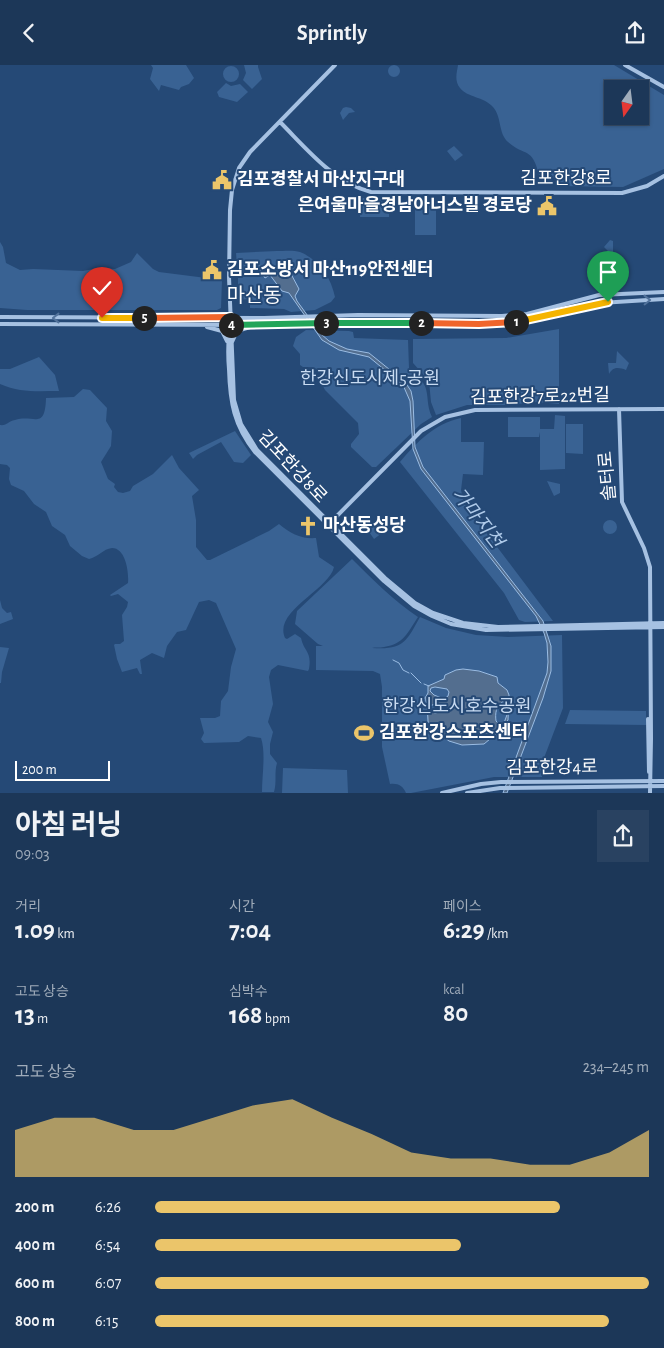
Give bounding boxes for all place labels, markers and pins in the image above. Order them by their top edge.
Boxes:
public building icon: 김포경찰서 마산지구대 [211,169,233,191]
place label: 김포경찰서 마산지구대 [237,170,405,189]
public building icon: 은여울마을경남아너스빌 경로당 [536,195,558,217]
place label: 은여울마을경남아너스빌 경로당 [297,196,532,215]
pin [587,251,629,302]
public building icon: 김포소방서 마산119안전센터 [201,259,223,281]
place label: 김포소방서 마산119안전센터 [227,260,434,279]
pin [81,267,123,318]
pin: 5 [132,305,156,331]
pin: 1 [504,309,528,335]
pin: 3 [314,311,338,335]
pin: 2 [408,311,434,335]
pin: 4 [218,313,244,337]
church icon: 마산동성당 [297,515,319,537]
place label: 마산동성당 [323,516,406,535]
sports icon: 김포한강스포츠센터 [353,722,375,744]
place label: 김포한강스포츠센터 [379,722,528,742]

